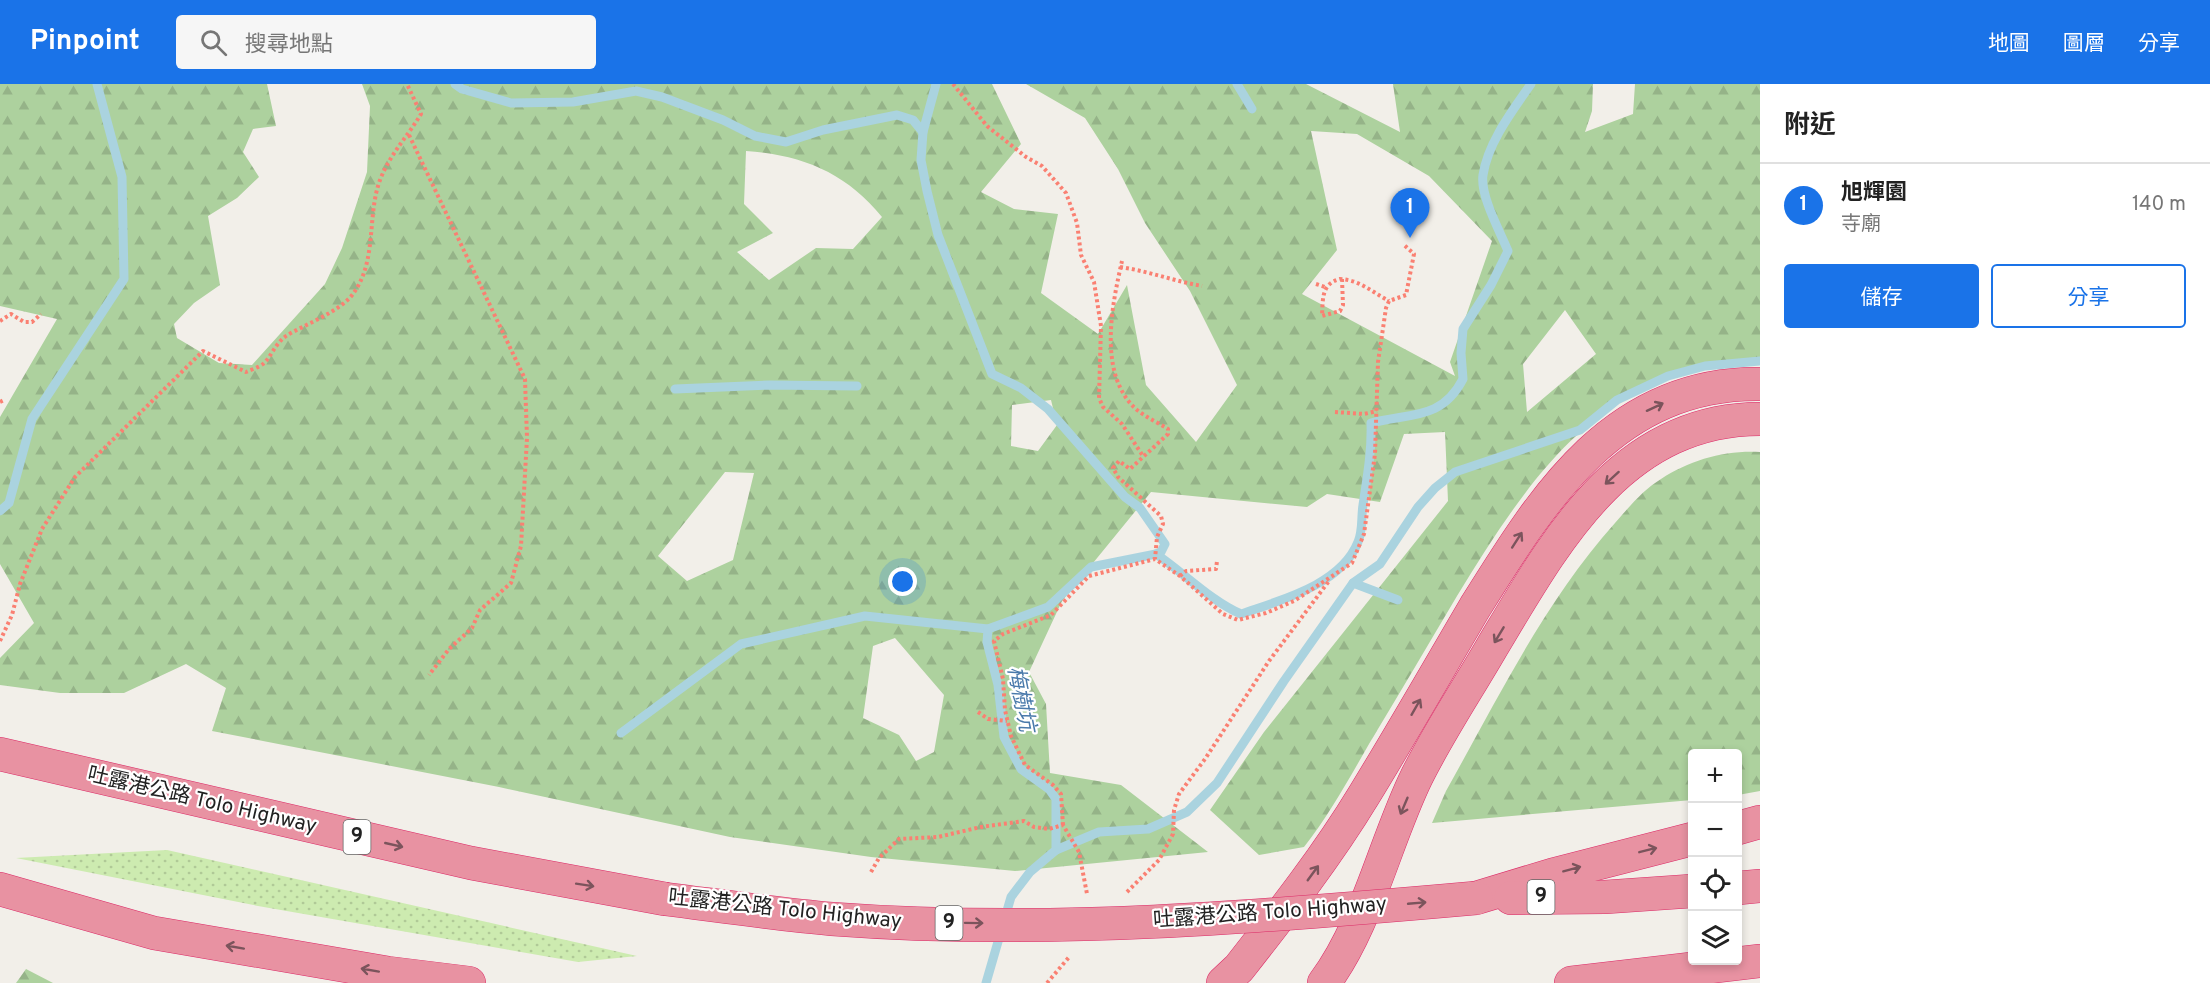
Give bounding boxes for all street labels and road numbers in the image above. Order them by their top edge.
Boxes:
street label: 吐露港公路 Tolo Highway [85,761,319,841]
road number: 9 [344,820,370,854]
road number: 9 [1528,880,1554,914]
street label: 吐露港公路 Tolo Highway [667,884,903,936]
street label: 吐露港公路 Tolo Highway [1152,891,1388,935]
road number: 9 [936,906,962,940]

